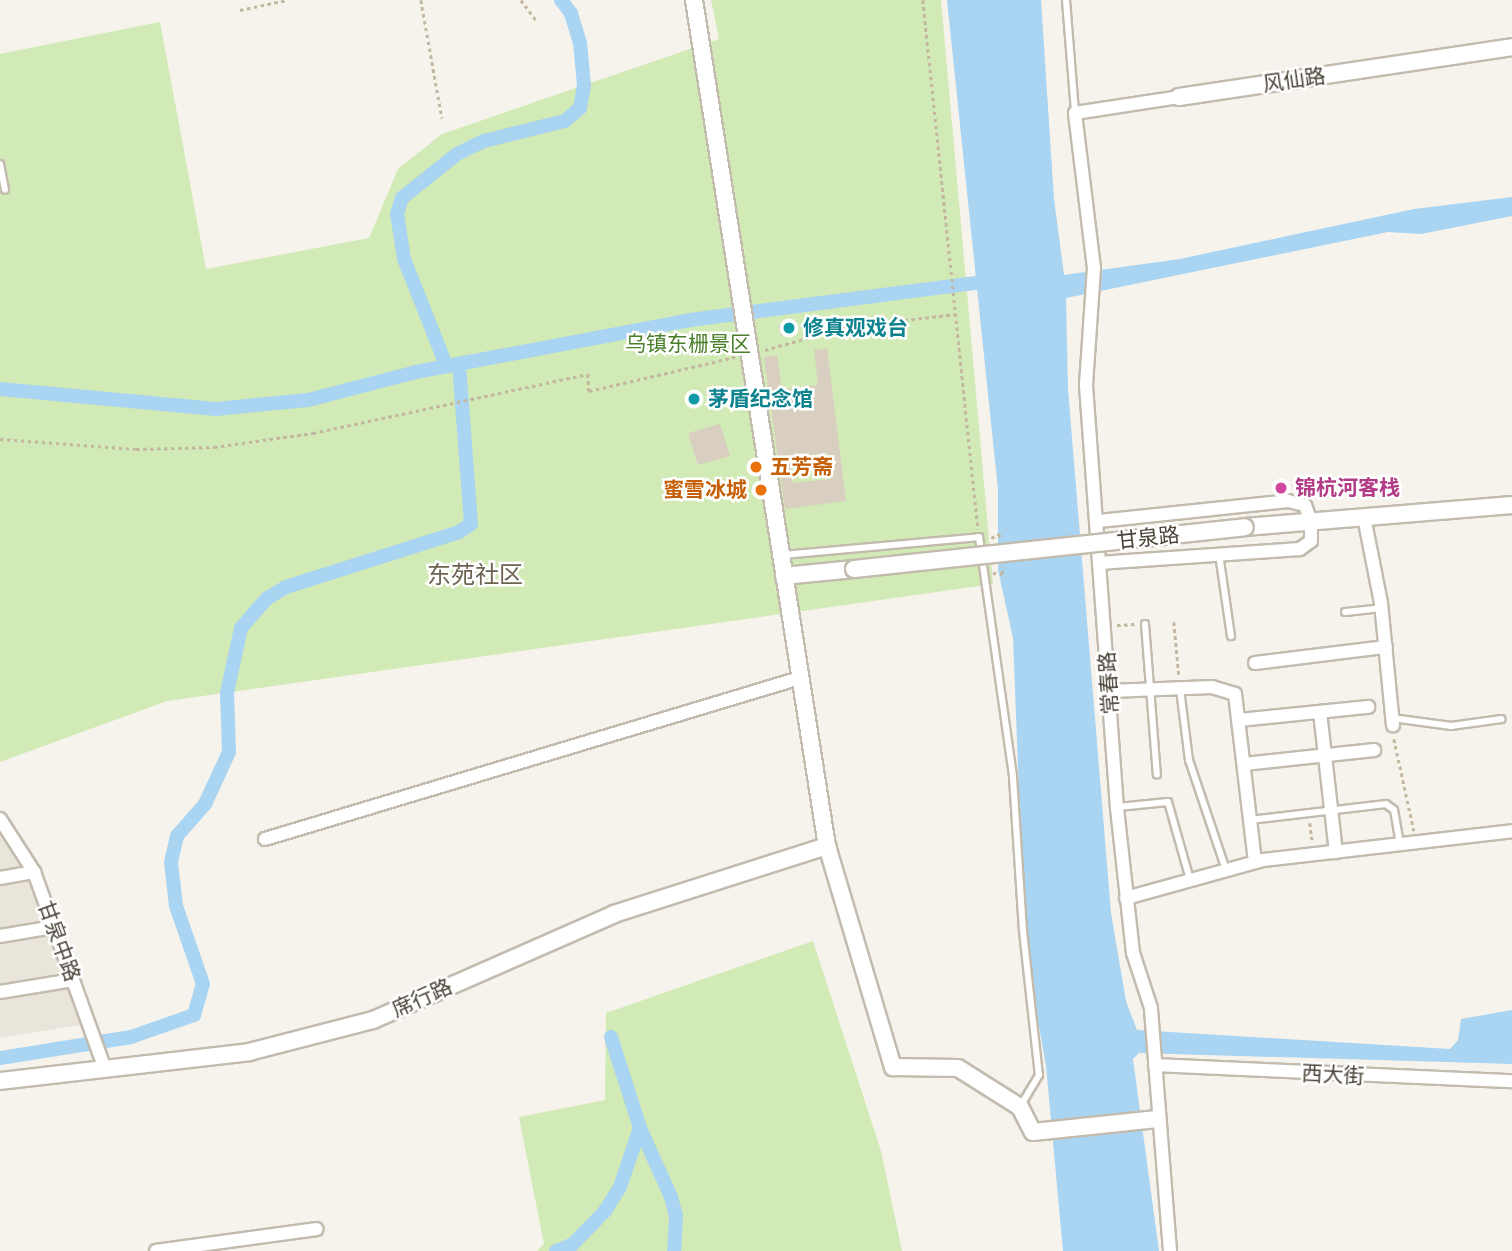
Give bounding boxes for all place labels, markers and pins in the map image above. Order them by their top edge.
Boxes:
place label: 修真观戏台 [803,315,908,341]
marker: 修真观戏台 [781,320,797,336]
place label: 茅盾纪念馆 [708,386,813,412]
marker: 茅盾纪念馆 [686,391,702,407]
place label: 五芳斋 [770,454,833,480]
marker: 五芳斋 [748,459,764,475]
place label: 锦杭河客栈 [1295,475,1400,501]
place label: 蜜雪冰城 [663,477,747,503]
marker: 锦杭河客栈 [1273,480,1289,496]
marker: 蜜雪冰城 [753,482,769,498]

